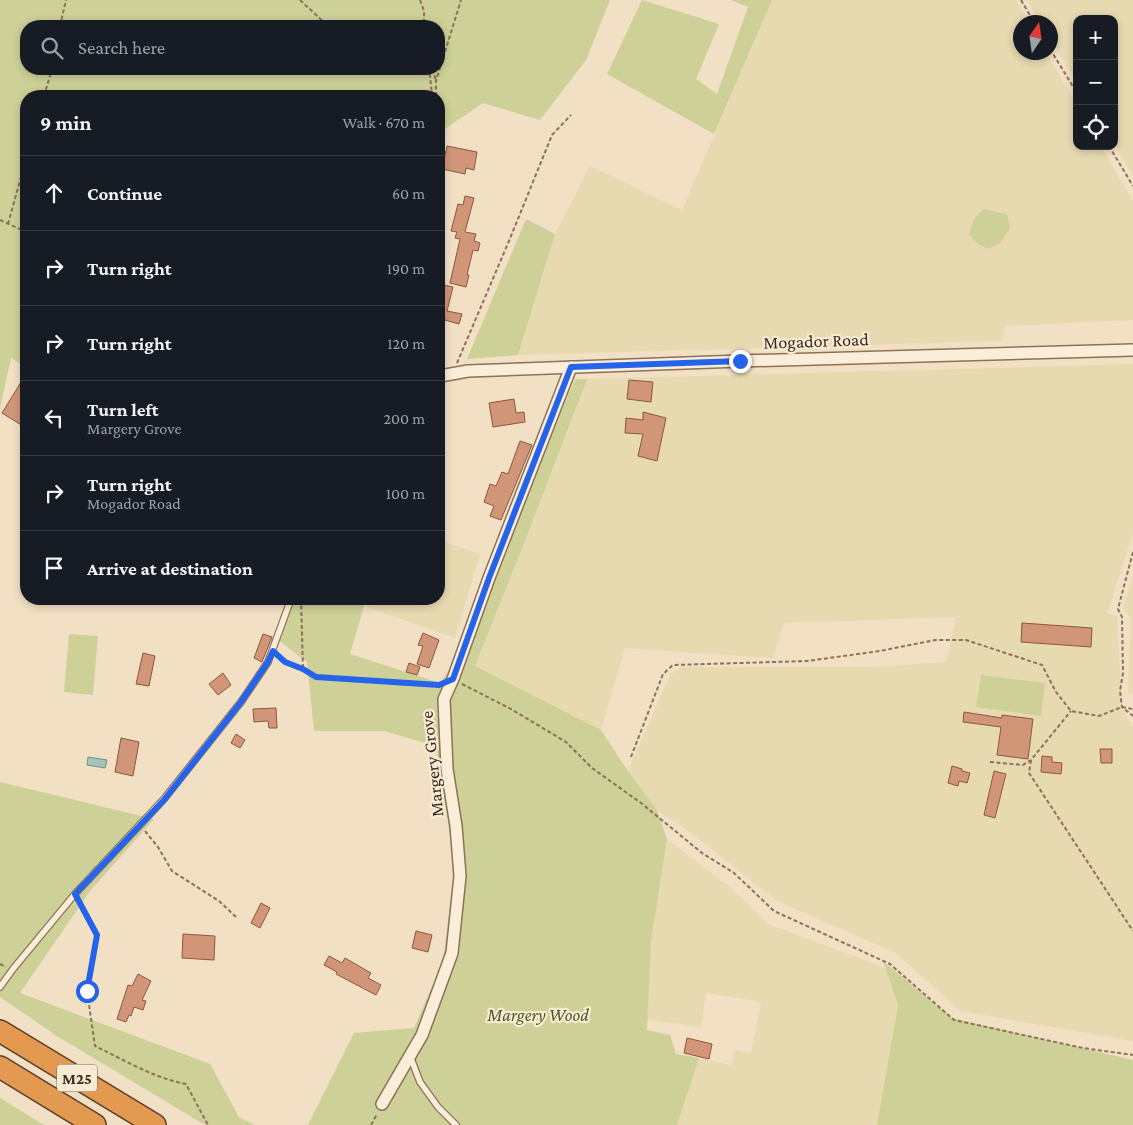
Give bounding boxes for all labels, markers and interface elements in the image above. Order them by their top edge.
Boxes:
north arrow [1013,15,1058,60]
map controls [1073,15,1118,150]
button: + [1073,15,1118,60]
search box [20,20,445,75]
icon: search [38,34,66,62]
text: Search here [78,37,165,58]
button: − [1073,60,1118,105]
button: locate [1073,105,1118,150]
text: 9 min [40,111,91,135]
text: Walk · 670 m [342,114,425,131]
icon: ahead [40,179,68,207]
text: Continue [87,183,162,204]
text: 60 m [392,185,425,202]
icon: right [40,254,68,282]
text: Turn right [87,258,172,279]
text: 190 m [387,260,425,277]
icon: right [40,329,68,357]
street label: Mogador Road [763,329,870,353]
text: Turn right [87,333,172,354]
text: 120 m [387,335,425,352]
route end [729,350,752,373]
text: Turn left [87,399,159,420]
icon: left [40,404,68,432]
text: 200 m [383,410,425,427]
text: Margery Grove [87,420,182,437]
text: Turn right [87,474,172,495]
icon: right [40,479,68,507]
text: 100 m [386,485,425,502]
text: Mogador Road [87,495,181,512]
icon: arrive [40,554,68,582]
text: Arrive at destination [87,558,253,579]
street label: Margery Grove [416,710,448,818]
route start [76,980,99,1003]
park label: Margery Wood [486,1005,589,1025]
road number: M25 [57,1064,97,1092]

